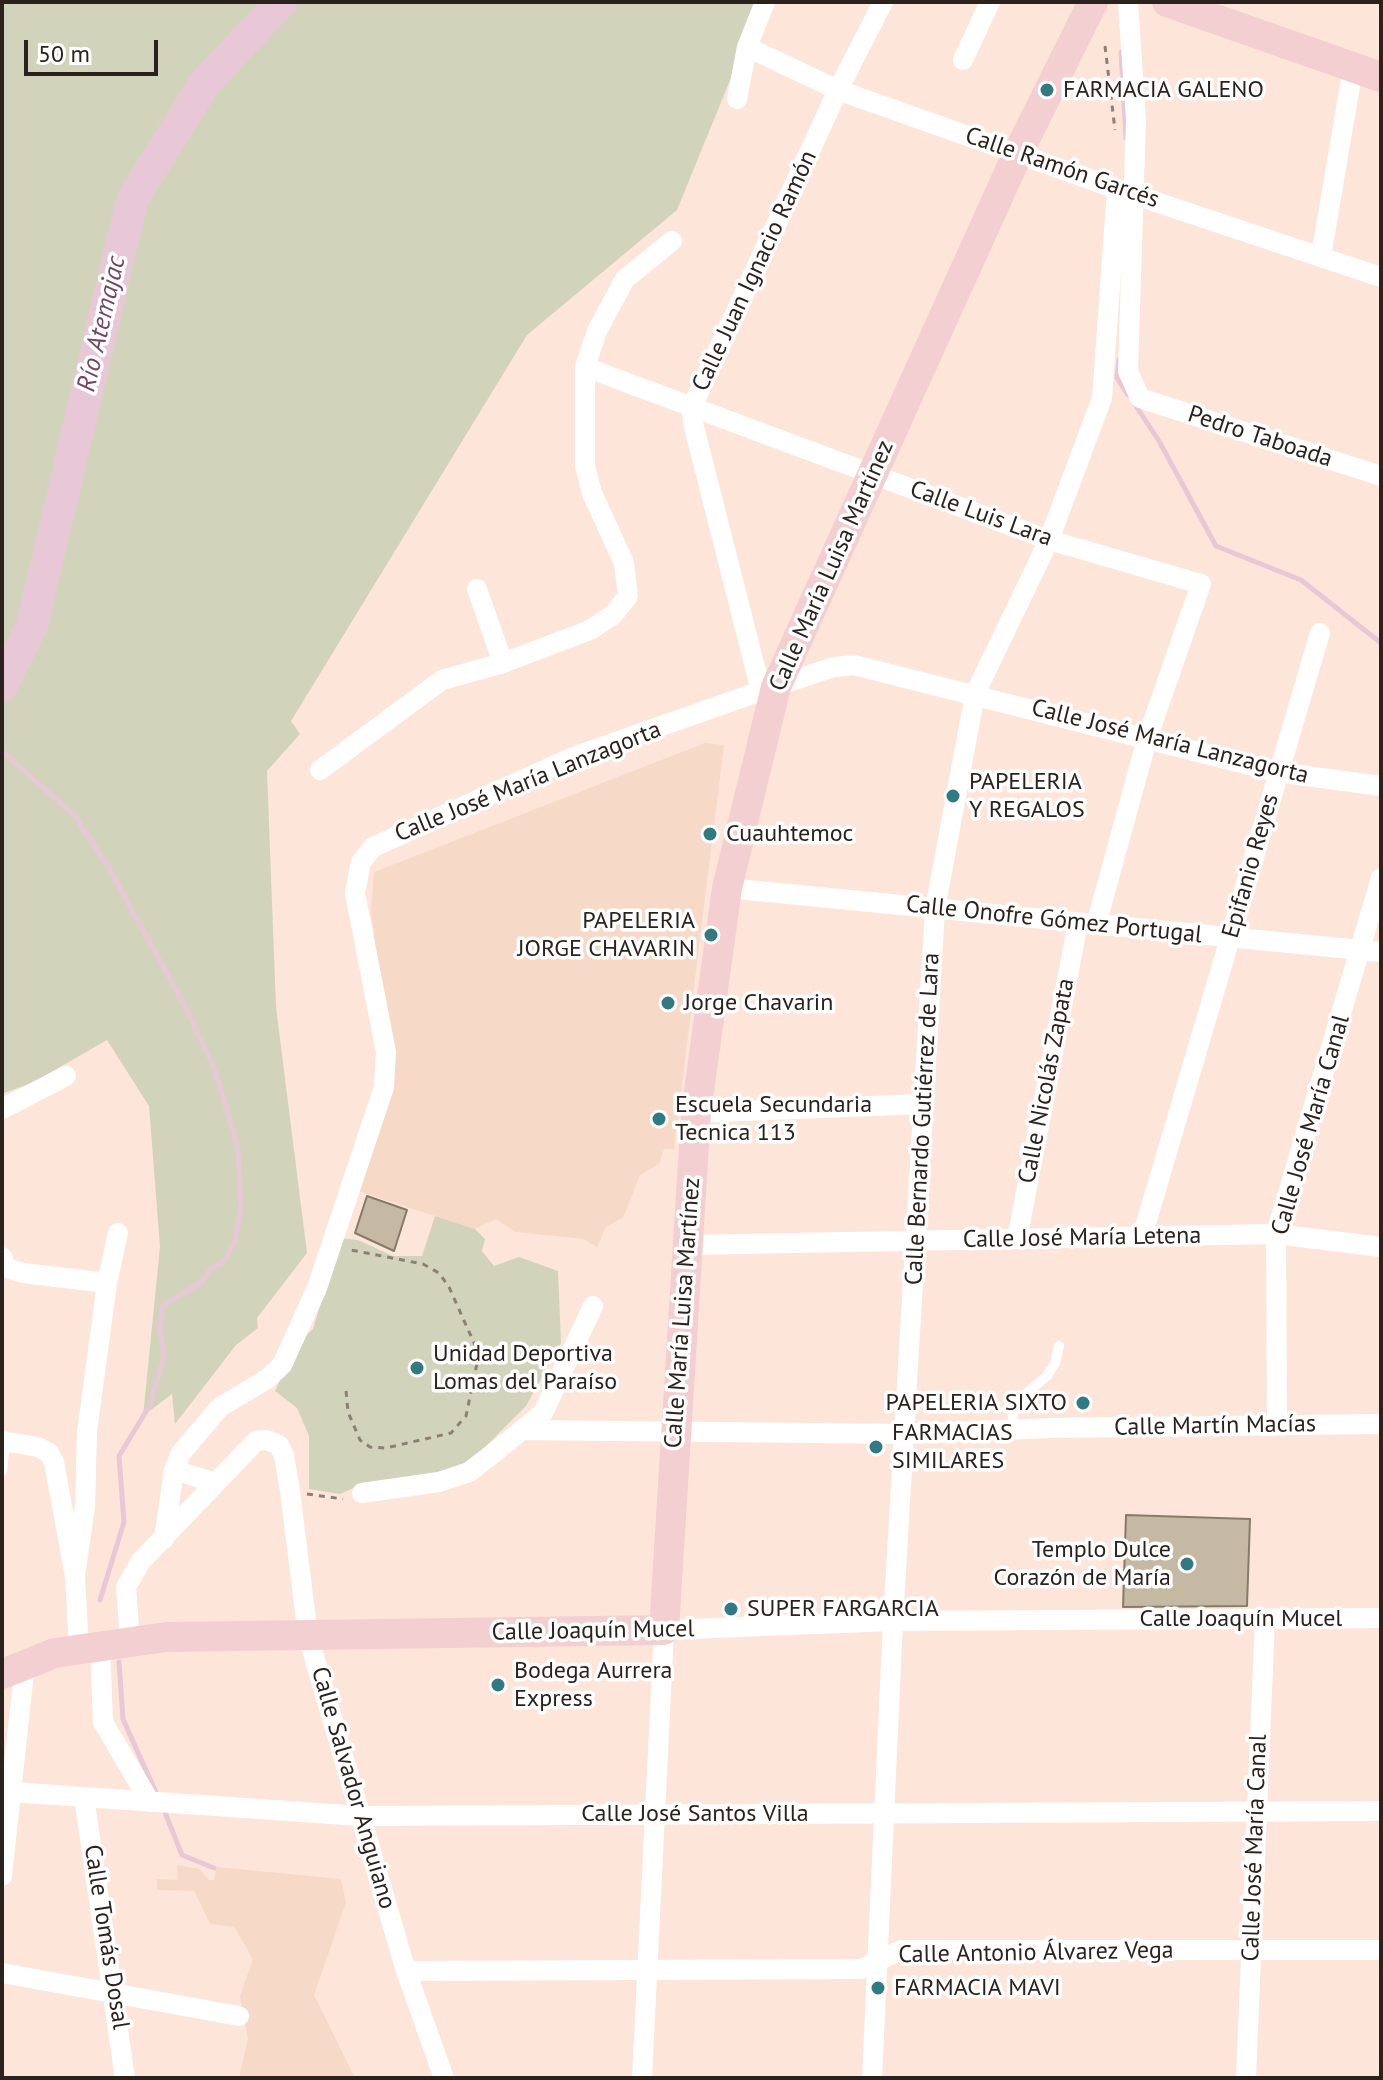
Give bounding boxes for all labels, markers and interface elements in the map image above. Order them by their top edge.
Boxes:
scale bar [28,24,162,74]
text: 50 m [38,38,90,69]
place label: FARMACIA GALENO [1063,76,1264,104]
marker: FARMACIA GALENO [1038,81,1056,99]
street label: Calle Ramón Garcés [961,121,1163,215]
street label: Calle Juan Ignacio Ramón [687,146,823,396]
water label: Río Atemajac [71,253,133,395]
street label: Pedro Taboada [1184,400,1336,474]
street label: Calle María Luisa Martínez [764,436,900,696]
street label: Calle Luis Lara [906,475,1056,553]
street label: Calle José María Lanzagorta [1029,694,1311,790]
street label: Calle José María Lanzagorta [391,715,665,849]
place label: PAPELERIA Y REGALOS [969,768,1085,824]
marker: PAPELERIA Y REGALOS [944,787,962,805]
street label: Epifanio Reyes [1217,791,1285,941]
place label: Cuauhtemoc [726,820,853,848]
marker: Cuauhtemoc [701,825,719,843]
street label: Calle Onofre Gómez Portugal [904,890,1204,950]
place label: PAPELERIA JORGE CHAVARIN [518,907,695,963]
marker: PAPELERIA JORGE CHAVARIN [702,926,720,944]
street label: Calle Bernardo Gutiérrez de Lara [900,952,946,1286]
street label: Calle Nicolás Zapata [1013,976,1081,1186]
place label: Jorge Chavarin [684,989,833,1017]
marker: Jorge Chavarin [659,994,677,1012]
street label: Calle José María Canal [1266,1012,1356,1238]
place label: Escuela Secundaria Tecnica 113 [675,1091,872,1147]
marker: Escuela Secundaria Tecnica 113 [650,1110,668,1128]
street label: Calle María Luisa Martínez [659,1177,707,1449]
street label: Calle José María Letena [963,1222,1201,1254]
place label: Unidad Deportiva Lomas del Paraíso [433,1340,617,1396]
marker: Unidad Deportiva Lomas del Paraíso [408,1359,426,1377]
place label: PAPELERIA SIXTO [885,1389,1067,1417]
marker: PAPELERIA SIXTO [1074,1394,1092,1412]
street label: Calle Martín Macías [1114,1410,1316,1442]
place label: FARMACIAS SIMILARES [892,1419,1013,1475]
marker: FARMACIAS SIMILARES [867,1438,885,1456]
place label: Templo Dulce Corazón de María [994,1536,1171,1592]
marker: Templo Dulce Corazón de María [1178,1555,1196,1573]
place label: SUPER FARGARCIA [747,1595,939,1623]
marker: SUPER FARGARCIA [722,1600,740,1618]
street label: Calle Joaquín Mucel [1140,1605,1342,1633]
street label: Calle Joaquín Mucel [491,1615,695,1647]
place label: Bodega Aurrera Express [514,1657,672,1713]
street label: Calle Salvador Anguiano [305,1664,401,1912]
marker: Bodega Aurrera Express [489,1676,507,1694]
street label: Calle José María Canal [1237,1734,1273,1962]
street label: Calle José Santos Villa [581,1800,809,1828]
street label: Calle Tomás Dosal [77,1843,135,2031]
street label: Calle Antonio Álvarez Vega [898,1936,1174,1970]
place label: FARMACIA MAVI [894,1974,1061,2002]
marker: FARMACIA MAVI [869,1979,887,1997]

